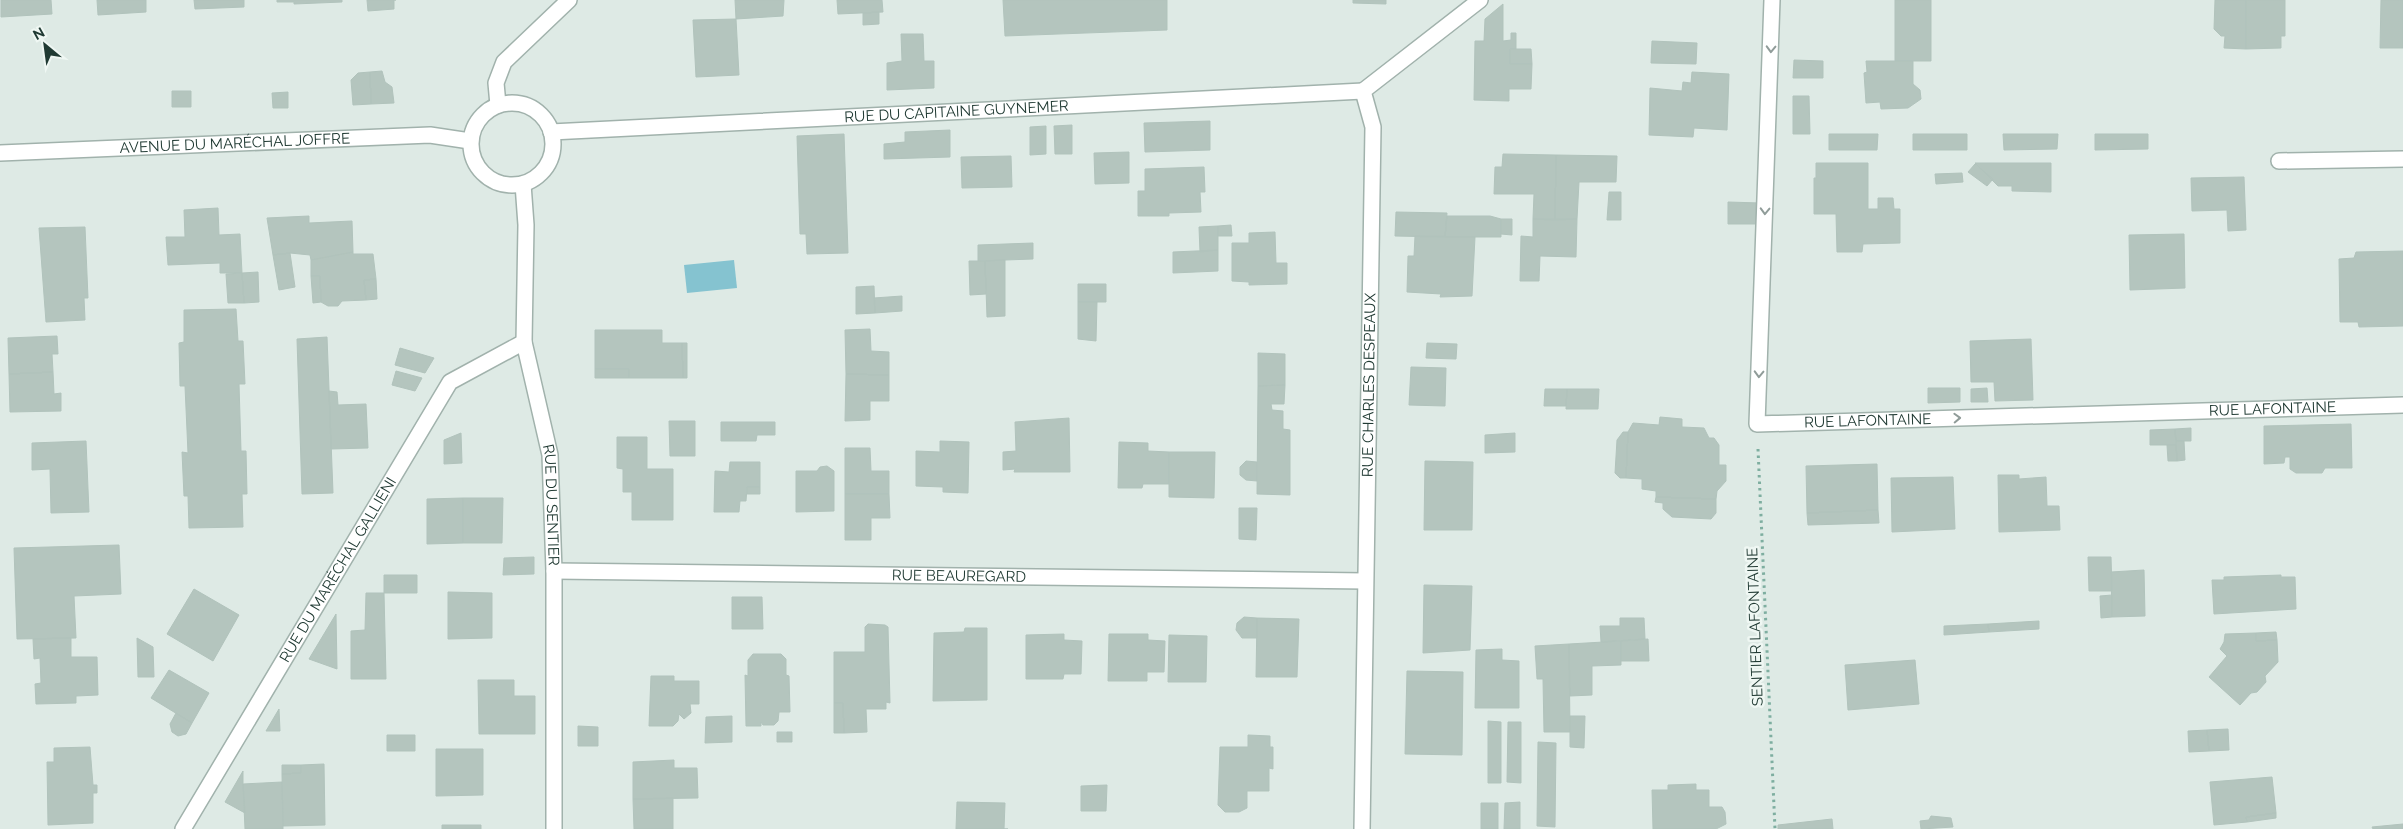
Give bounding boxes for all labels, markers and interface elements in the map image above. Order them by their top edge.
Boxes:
north arrow [20,20,70,70]
text: N [30,24,47,43]
one-way arrow [1765,45,1776,53]
street label: RUE DU CAPITAINE GUYNEMER [844,97,1069,126]
street label: AVENUE DU MARÉCHAL JOFFRE [119,129,350,157]
one-way arrow [1760,208,1770,215]
street label: RUE CHARLES DESPEAUX [1359,292,1379,477]
one-way arrow [1754,370,1764,378]
street label: RUE LAFONTAINE [2209,398,2336,420]
street label: RUE LAFONTAINE [1804,410,1932,432]
one-way arrow [1954,413,1961,423]
street label: RUE DU SENTIER [539,442,563,566]
street label: RUE DU MARÉCHAL GALLIENI [276,474,400,665]
street label: SENTIER LAFONTAINE [1743,547,1767,707]
street label: RUE BEAUREGARD [892,566,1027,586]

